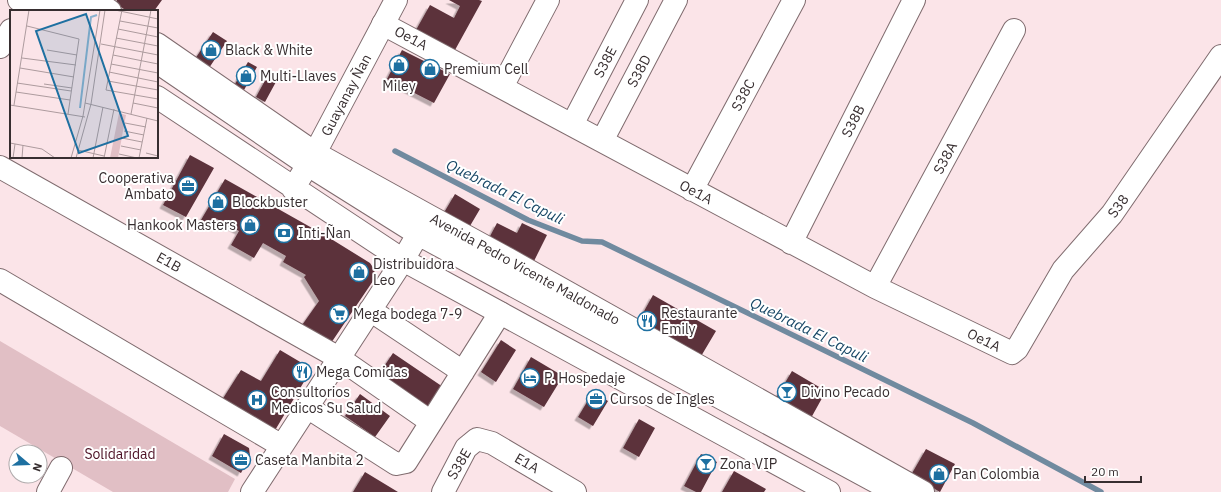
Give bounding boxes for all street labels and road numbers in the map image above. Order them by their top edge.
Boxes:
street label: Oe1A [391,22,431,54]
street label: S38E [589,43,621,81]
street label: Guayanay Ñan [317,51,375,139]
street label: S38D [623,52,655,90]
street label: S38C [727,76,759,114]
street label: S38B [837,102,869,140]
street label: S38A [929,139,961,177]
street label: Oe1A [676,176,716,208]
street label: S38 [1103,191,1133,221]
street label: Avenida Pedro Vicente Maldonado [427,209,623,329]
street label: E1B [153,248,185,276]
street label: Oe1A [964,324,1004,356]
street label: S38E [443,445,475,483]
street label: E1A [511,449,543,477]

